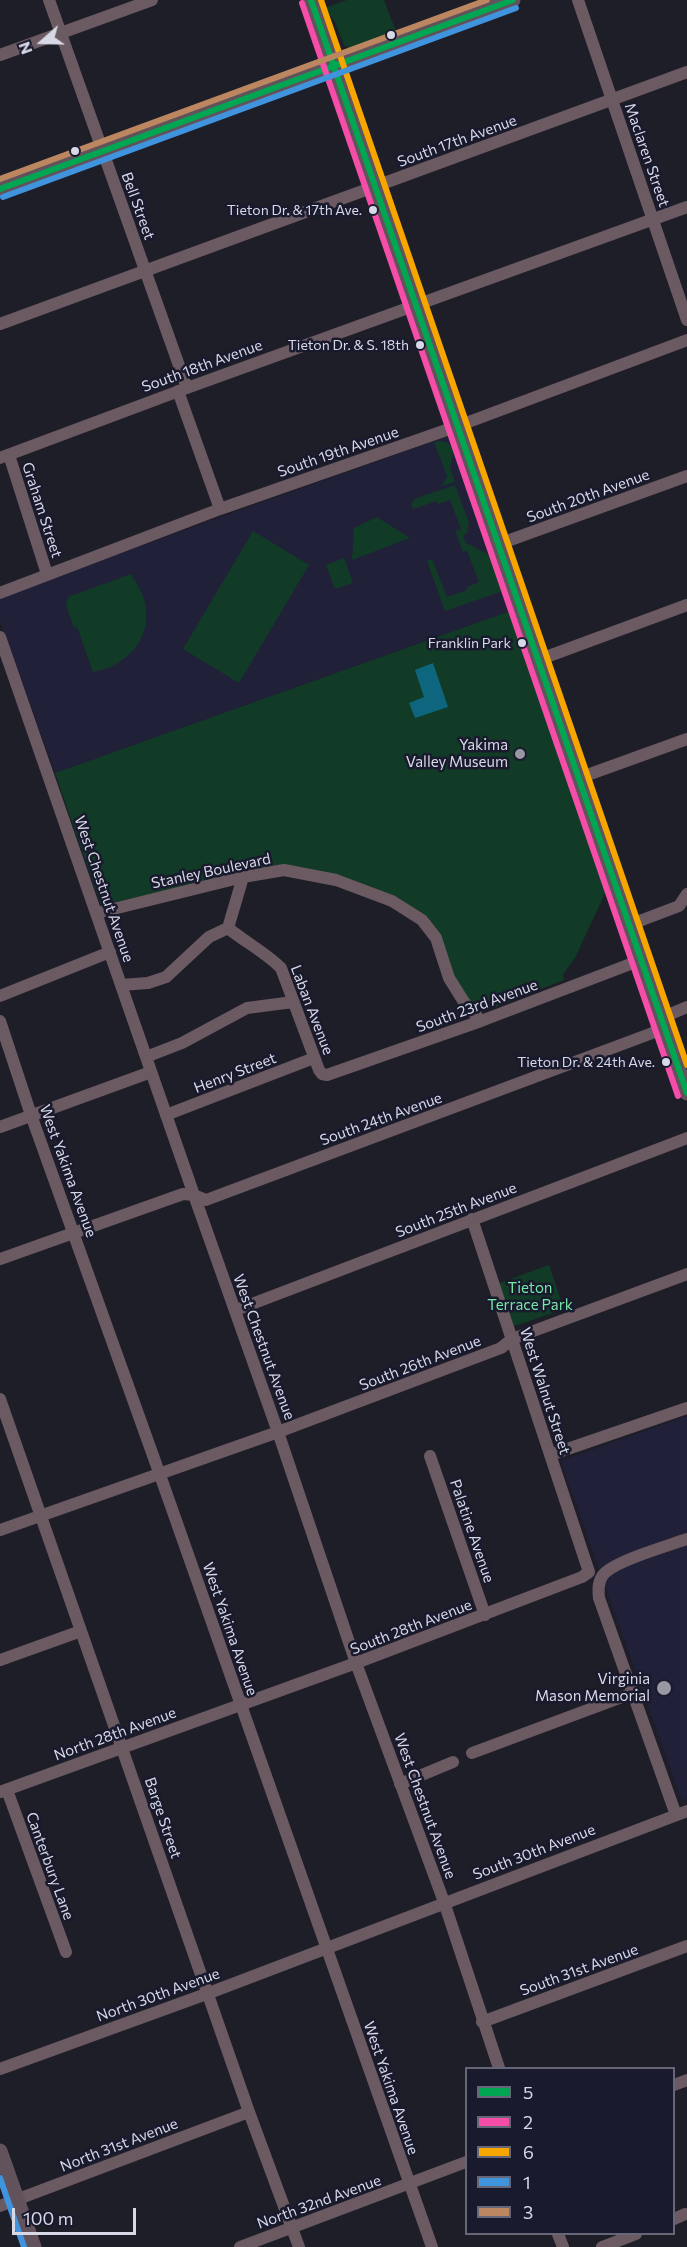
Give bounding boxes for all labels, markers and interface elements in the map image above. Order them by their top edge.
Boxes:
north arrow [12,12,72,72]
unlabelled marker [385,29,397,41]
text: N [14,39,36,57]
street label: Maclaren Street [621,101,673,209]
street label: South 17th Avenue [395,111,519,171]
unlabelled marker [69,145,81,157]
street label: Bell Street [117,170,159,242]
place label: Tieton Dr. & 17th Ave. [227,202,362,218]
marker: Tieton Dr. & 17th Ave. [367,204,379,216]
street label: South 18th Avenue [139,336,265,396]
place label: Tieton Dr. & S. 18th [288,337,409,353]
marker: Tieton Dr. & S. 18th [414,339,426,351]
street label: South 19th Avenue [275,423,401,481]
street label: Graham Street [18,460,66,560]
street label: South 20th Avenue [524,465,652,527]
place label: Franklin Park [428,635,511,651]
marker: Franklin Park [516,637,528,649]
place label: Yakima Valley Museum [406,736,508,771]
marker: Yakima Valley Museum [513,747,527,761]
street label: West Chestnut Avenue [70,813,138,965]
street label: Stanley Boulevard [150,850,272,892]
street label: Laban Avenue [287,963,337,1057]
street label: South 23rd Avenue [414,976,540,1036]
street label: Henry Street [191,1049,279,1097]
place label: Tieton Dr. & 24th Ave. [517,1054,655,1070]
marker: Tieton Dr. & 24th Ave. [660,1056,672,1068]
street label: South 24th Avenue [318,1089,444,1149]
street label: West Yakima Avenue [36,1102,100,1240]
street label: South 25th Avenue [393,1179,519,1241]
street label: West Chestnut Avenue [229,1272,299,1422]
park label: Tieton Terrace Park [487,1279,573,1314]
street label: West Walnut Street [516,1325,574,1457]
street label: South 26th Avenue [357,1332,483,1394]
street label: Palatine Avenue [446,1477,498,1585]
street label: West Yakima Avenue [199,1560,261,1698]
street label: South 28th Avenue [348,1596,474,1658]
place label: Virginia Mason Memorial [535,1670,650,1705]
marker: Virginia Mason Memorial [655,1679,673,1697]
street label: North 28th Avenue [51,1704,179,1764]
street label: West Chestnut Avenue [390,1731,460,1881]
street label: Barge Street [141,1775,185,1861]
street label: Canterbury Lane [22,1810,78,1922]
street label: South 30th Avenue [470,1820,598,1884]
street label: South 31st Avenue [517,1940,641,2000]
street label: North 30th Avenue [94,1964,222,2026]
street label: West Yakima Avenue [360,2019,422,2157]
legend [465,2067,675,2235]
text: 5 [523,2081,533,2103]
text: 2 [523,2111,533,2133]
street label: North 31st Avenue [58,2114,180,2176]
text: 6 [523,2141,534,2163]
street label: North 32nd Avenue [254,2171,384,2233]
text: 1 [523,2171,531,2193]
scale bar [15,2196,140,2234]
text: 3 [523,2201,533,2223]
text: 100 m [23,2207,73,2229]

